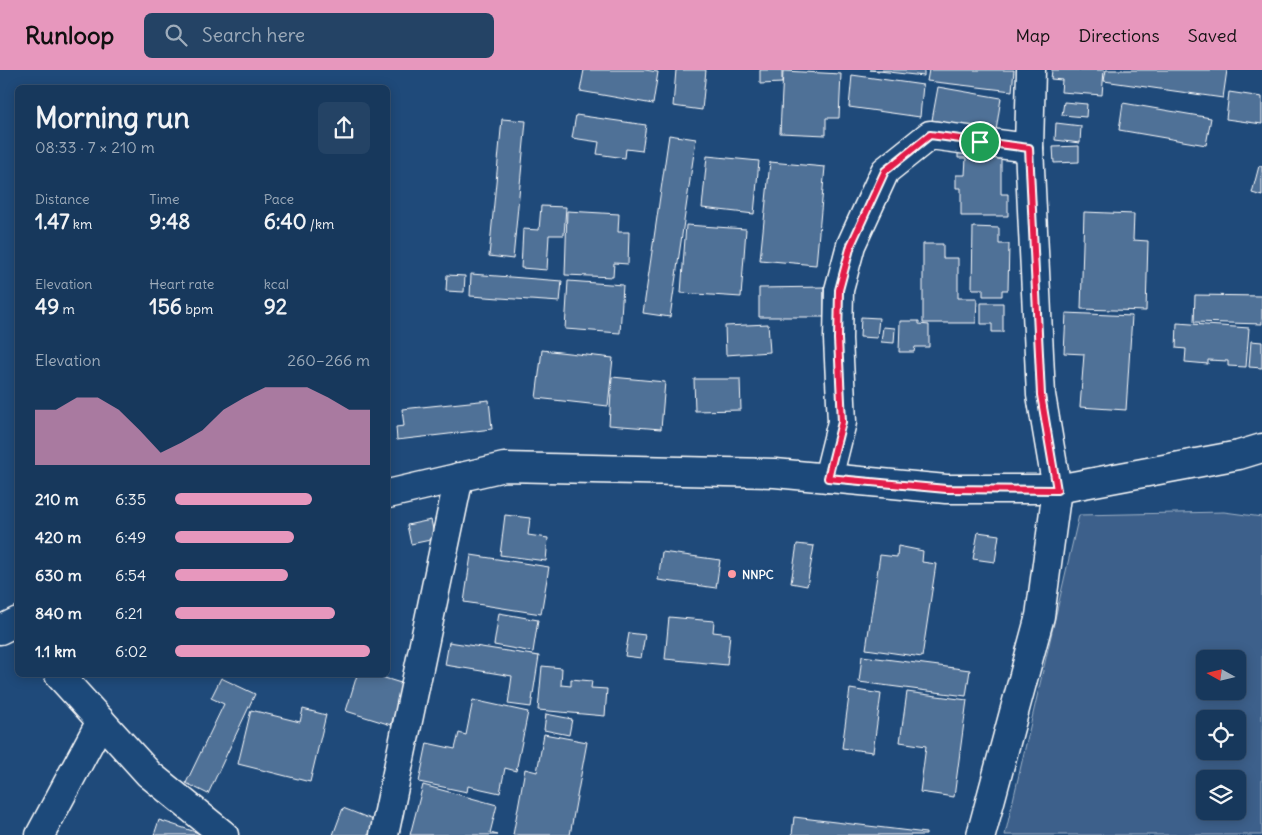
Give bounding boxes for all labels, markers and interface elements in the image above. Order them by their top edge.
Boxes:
search box [144,13,494,58]
text: Runloop [25,20,114,50]
icon: search [162,21,190,49]
text: Search here [202,23,305,47]
text: Map [1015,24,1050,47]
text: Directions [1078,24,1160,47]
text: Saved [1188,24,1237,47]
text: Morning run [35,100,190,136]
button: share [318,102,370,154]
pin [959,121,1001,163]
icon: arrive [966,128,994,156]
text: 08:33 · 7 × 210 m [35,137,155,157]
text: Distance [35,190,90,208]
text: Time [149,190,180,208]
text: Pace [264,190,294,208]
text: 1.47 [35,208,70,235]
text: 9:48 [149,208,190,235]
text: 6:40 [264,208,306,235]
text: km [70,215,92,233]
text: /km [306,215,334,233]
text: Elevation [35,275,92,293]
text: Heart rate [149,275,214,293]
text: kcal [264,275,289,293]
text: 49 [35,293,59,320]
text: 156 [149,293,182,320]
text: 92 [264,293,287,320]
text: m [59,300,75,318]
text: bpm [182,300,213,318]
text: Elevation [35,350,101,370]
text: 260–266 m [287,350,370,370]
text: 210 m [35,489,79,509]
text: 6:35 [115,489,146,509]
text: 420 m [35,527,81,547]
text: 6:49 [115,527,146,547]
text: 630 m [35,565,82,585]
text: 6:54 [115,565,146,585]
place label: NNPC [742,567,774,582]
marker: NNPC [726,568,738,580]
text: 840 m [35,603,82,623]
text: 6:21 [115,603,143,623]
text: 1.1 km [35,641,76,661]
text: 6:02 [115,641,147,661]
north arrow [1196,650,1246,700]
map controls [1196,650,1246,820]
button: locate [1196,710,1246,760]
button: layers [1196,770,1246,820]

